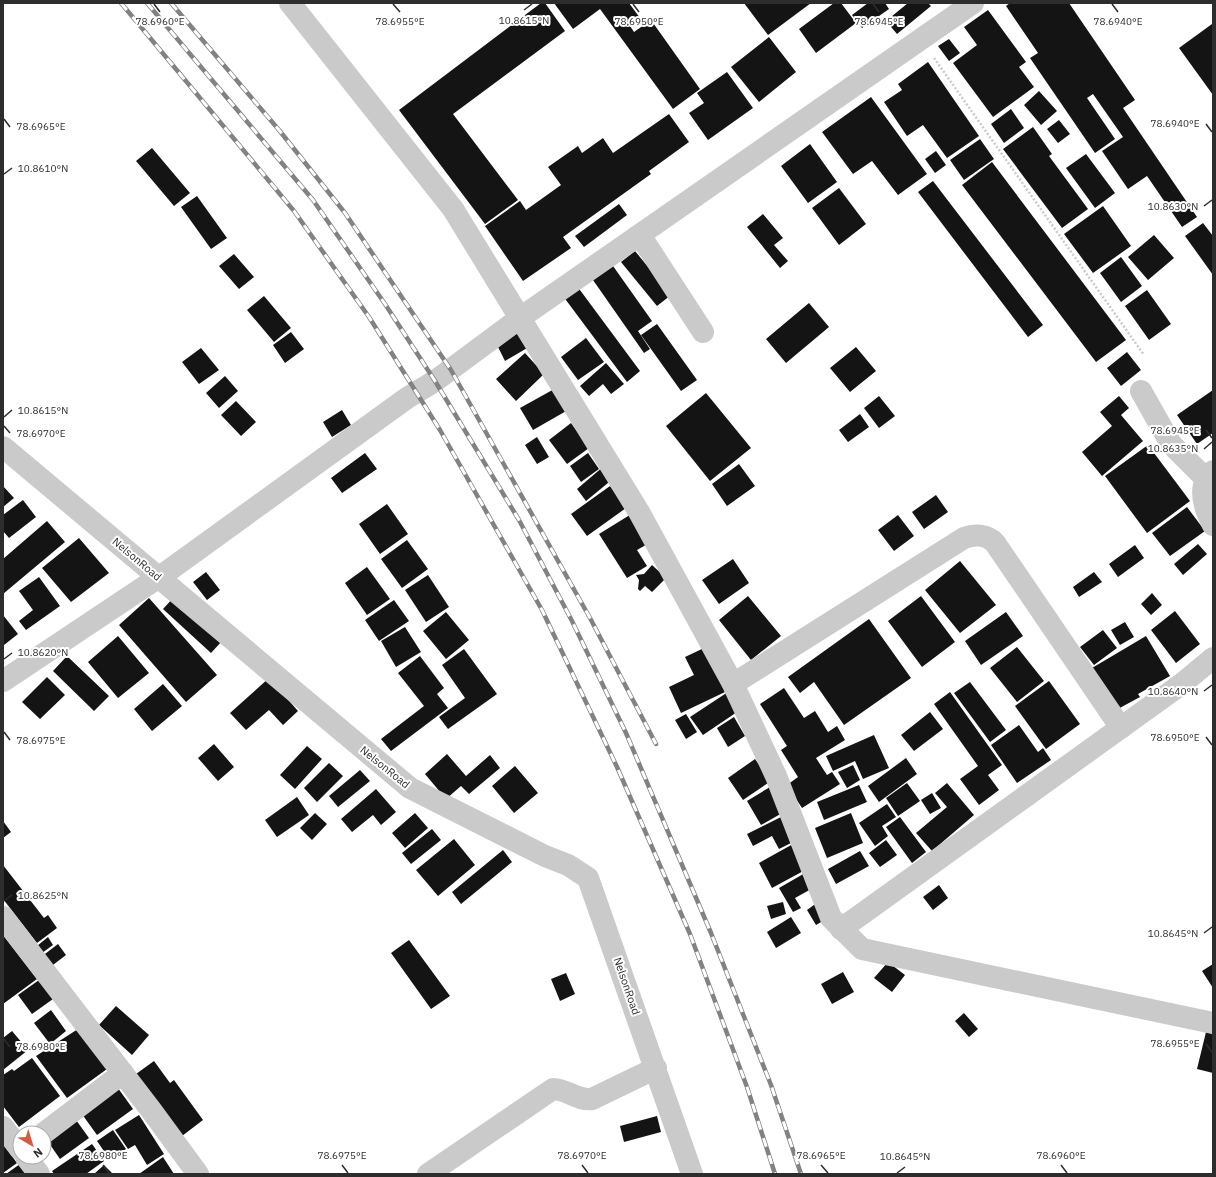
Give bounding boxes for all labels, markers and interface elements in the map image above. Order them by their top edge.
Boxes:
text: 10.8615°N [499,14,549,27]
text: 78.6960°E [135,15,185,28]
text: 78.6955°E [375,15,425,28]
text: 78.6950°E [614,15,664,28]
text: 78.6945°E [854,15,904,28]
text: 78.6940°E [1093,15,1143,28]
text: 78.6940°E [1150,117,1200,130]
text: 78.6965°E [16,120,66,133]
text: 10.8610°N [18,162,68,175]
text: 10.8630°N [1148,200,1198,213]
text: 10.8615°N [18,404,68,417]
text: 78.6945°E [1150,424,1200,437]
text: 78.6970°E [16,427,66,440]
text: 10.8635°N [1148,442,1198,455]
street label: NelsonRoad [110,534,164,584]
text: 10.8620°N [18,646,68,659]
text: 10.8640°N [1148,685,1198,698]
text: 78.6950°E [1150,731,1200,744]
text: 78.6975°E [16,734,66,747]
street label: NelsonRoad [357,743,413,791]
text: 10.8625°N [18,889,68,902]
text: 10.8645°N [1148,927,1198,940]
street label: NelsonRoad [611,955,643,1017]
text: 78.6955°E [1150,1037,1200,1050]
text: 78.6980°E [16,1040,66,1053]
north arrow [12,1125,52,1165]
text: N [31,1145,46,1161]
text: 78.6980°E [78,1149,128,1162]
text: 78.6975°E [317,1149,367,1162]
text: 78.6970°E [557,1149,607,1162]
text: 78.6965°E [796,1149,846,1162]
text: 78.6960°E [1036,1149,1086,1162]
text: 10.8645°N [880,1150,930,1163]

